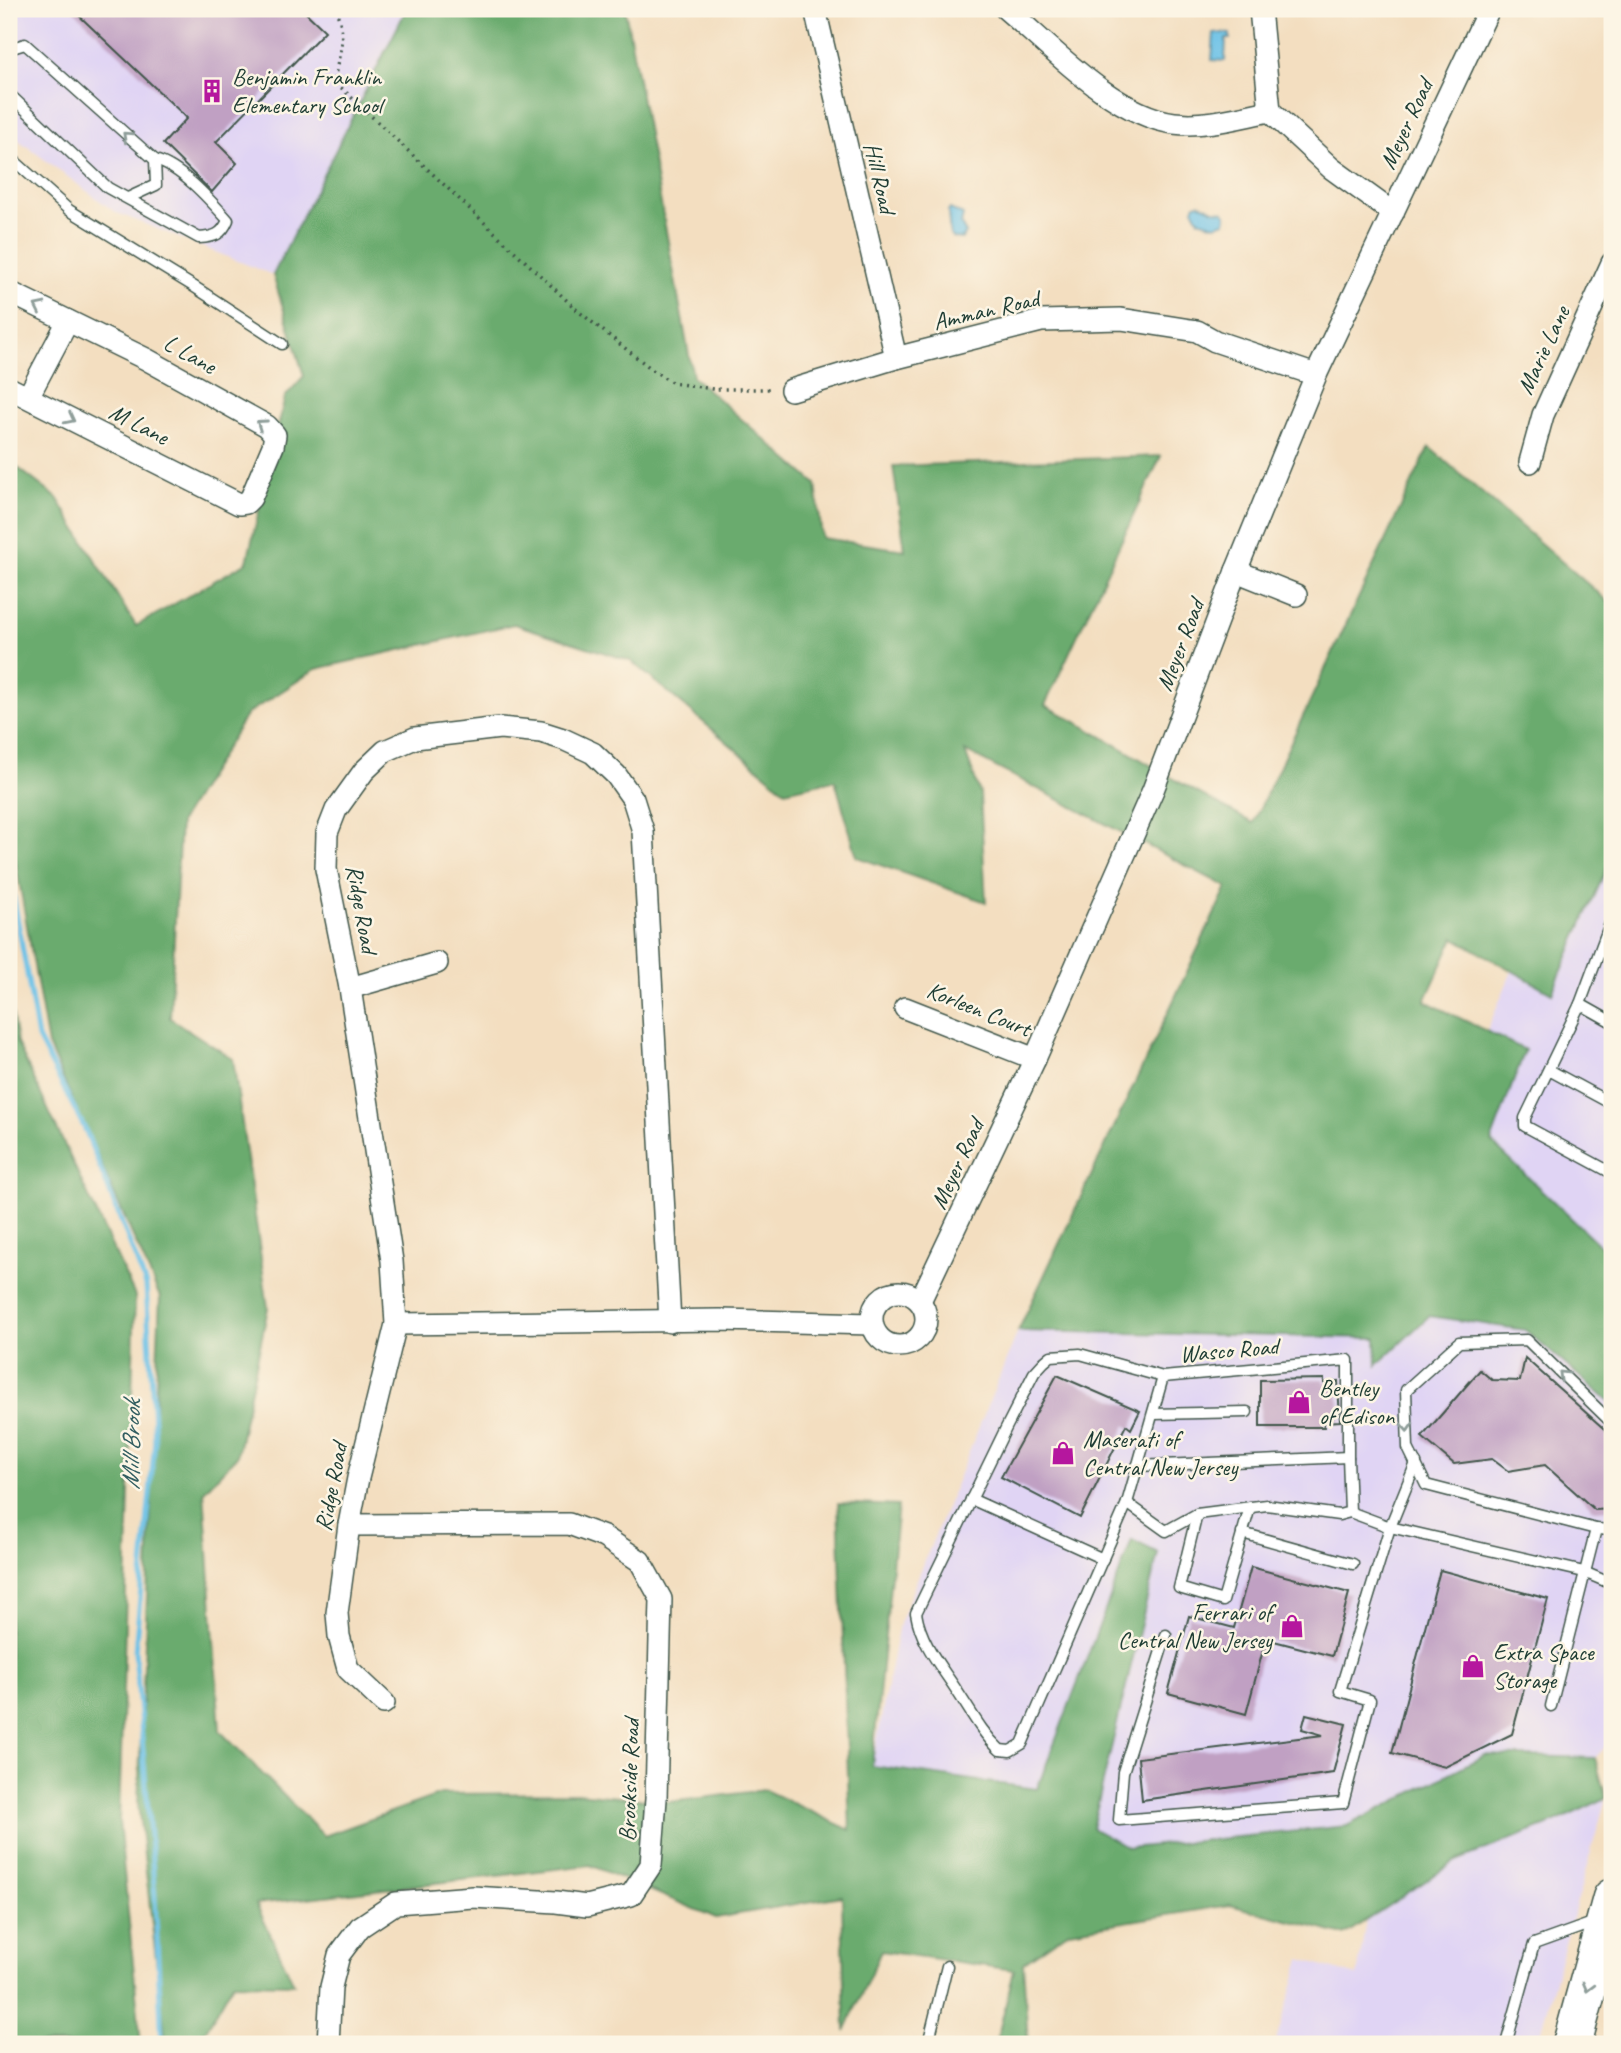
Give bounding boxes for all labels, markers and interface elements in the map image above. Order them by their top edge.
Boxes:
place label: Benjamin Franklin Elementary School [232,62,386,120]
street label: Meyer Road [1372,71,1441,174]
building icon: Benjamin Franklin Elementary School [198,77,226,105]
one-way arrow [122,132,135,144]
street label: Hill Road [857,140,903,220]
street label: Amman Road [930,282,1045,337]
street label: Marie Lane [1510,299,1577,399]
one-way arrow [34,301,46,315]
street label: L Lane [159,327,223,382]
street label: M Lane [104,396,176,453]
one-way arrow [63,410,75,424]
one-way arrow [256,420,269,432]
street label: Meyer Road [1149,592,1212,695]
street label: Ridge Road [339,862,385,959]
street label: Korleen Court [923,975,1037,1044]
street label: Meyer Road [923,1111,992,1214]
street label: Wasco Road [1178,1330,1283,1369]
one-way arrow [1558,1371,1571,1384]
place label: Bentley of Edison [1319,1373,1396,1431]
shop icon: Bentley of Edison [1285,1388,1313,1416]
water label: Mill Brook [114,1395,148,1490]
one-way arrow [1400,1422,1415,1433]
place label: Maserati of Central New Jersey [1083,1424,1239,1482]
street label: Ridge Road [308,1437,355,1534]
shop icon: Maserati of Central New Jersey [1049,1439,1077,1467]
place label: Ferrari of Central New Jersey [1118,1597,1277,1655]
shop icon: Ferrari of Central New Jersey [1278,1612,1306,1640]
place label: Extra Space Storage [1493,1637,1596,1695]
shop icon: Extra Space Storage [1459,1652,1487,1680]
street label: Brookside Road [612,1714,646,1842]
one-way arrow [1582,1981,1596,1993]

